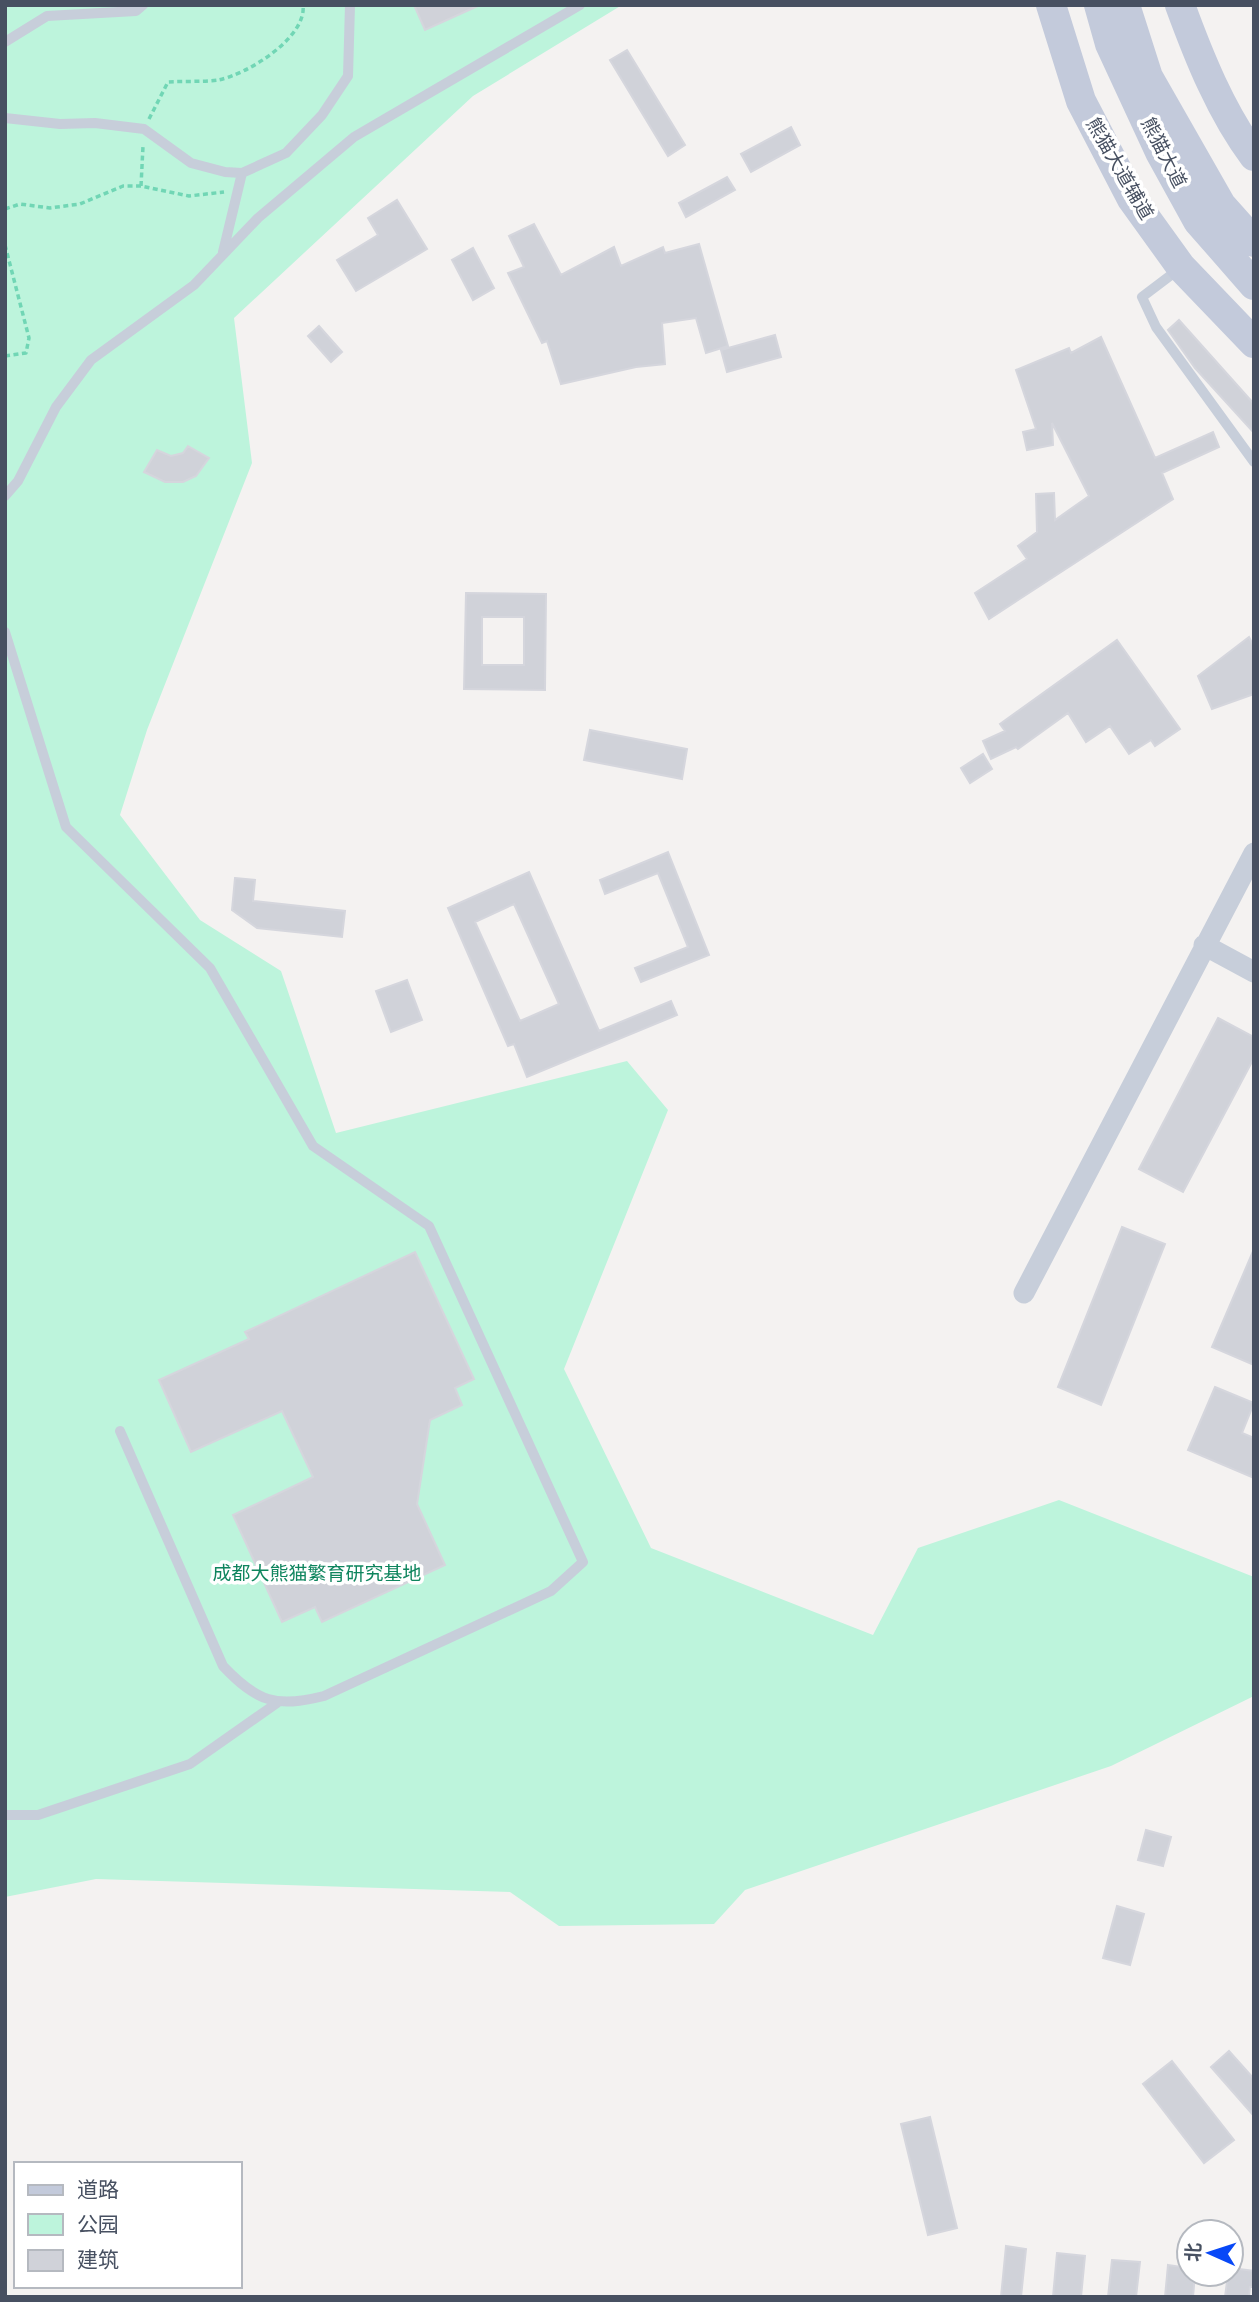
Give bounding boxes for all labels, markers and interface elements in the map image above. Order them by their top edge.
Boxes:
street label: 熊猫大道辅道 [1081,114,1157,224]
street label: 熊猫大道 [1135,114,1191,192]
park label: 成都大熊猫繁育研究基地 [212,1563,422,1586]
legend [14,2162,242,2288]
text: 道路 [77,2178,119,2203]
text: 公园 [77,2213,119,2238]
north arrow [1175,2218,1245,2288]
text: 北 [1183,2242,1207,2262]
text: 建筑 [77,2248,119,2273]

